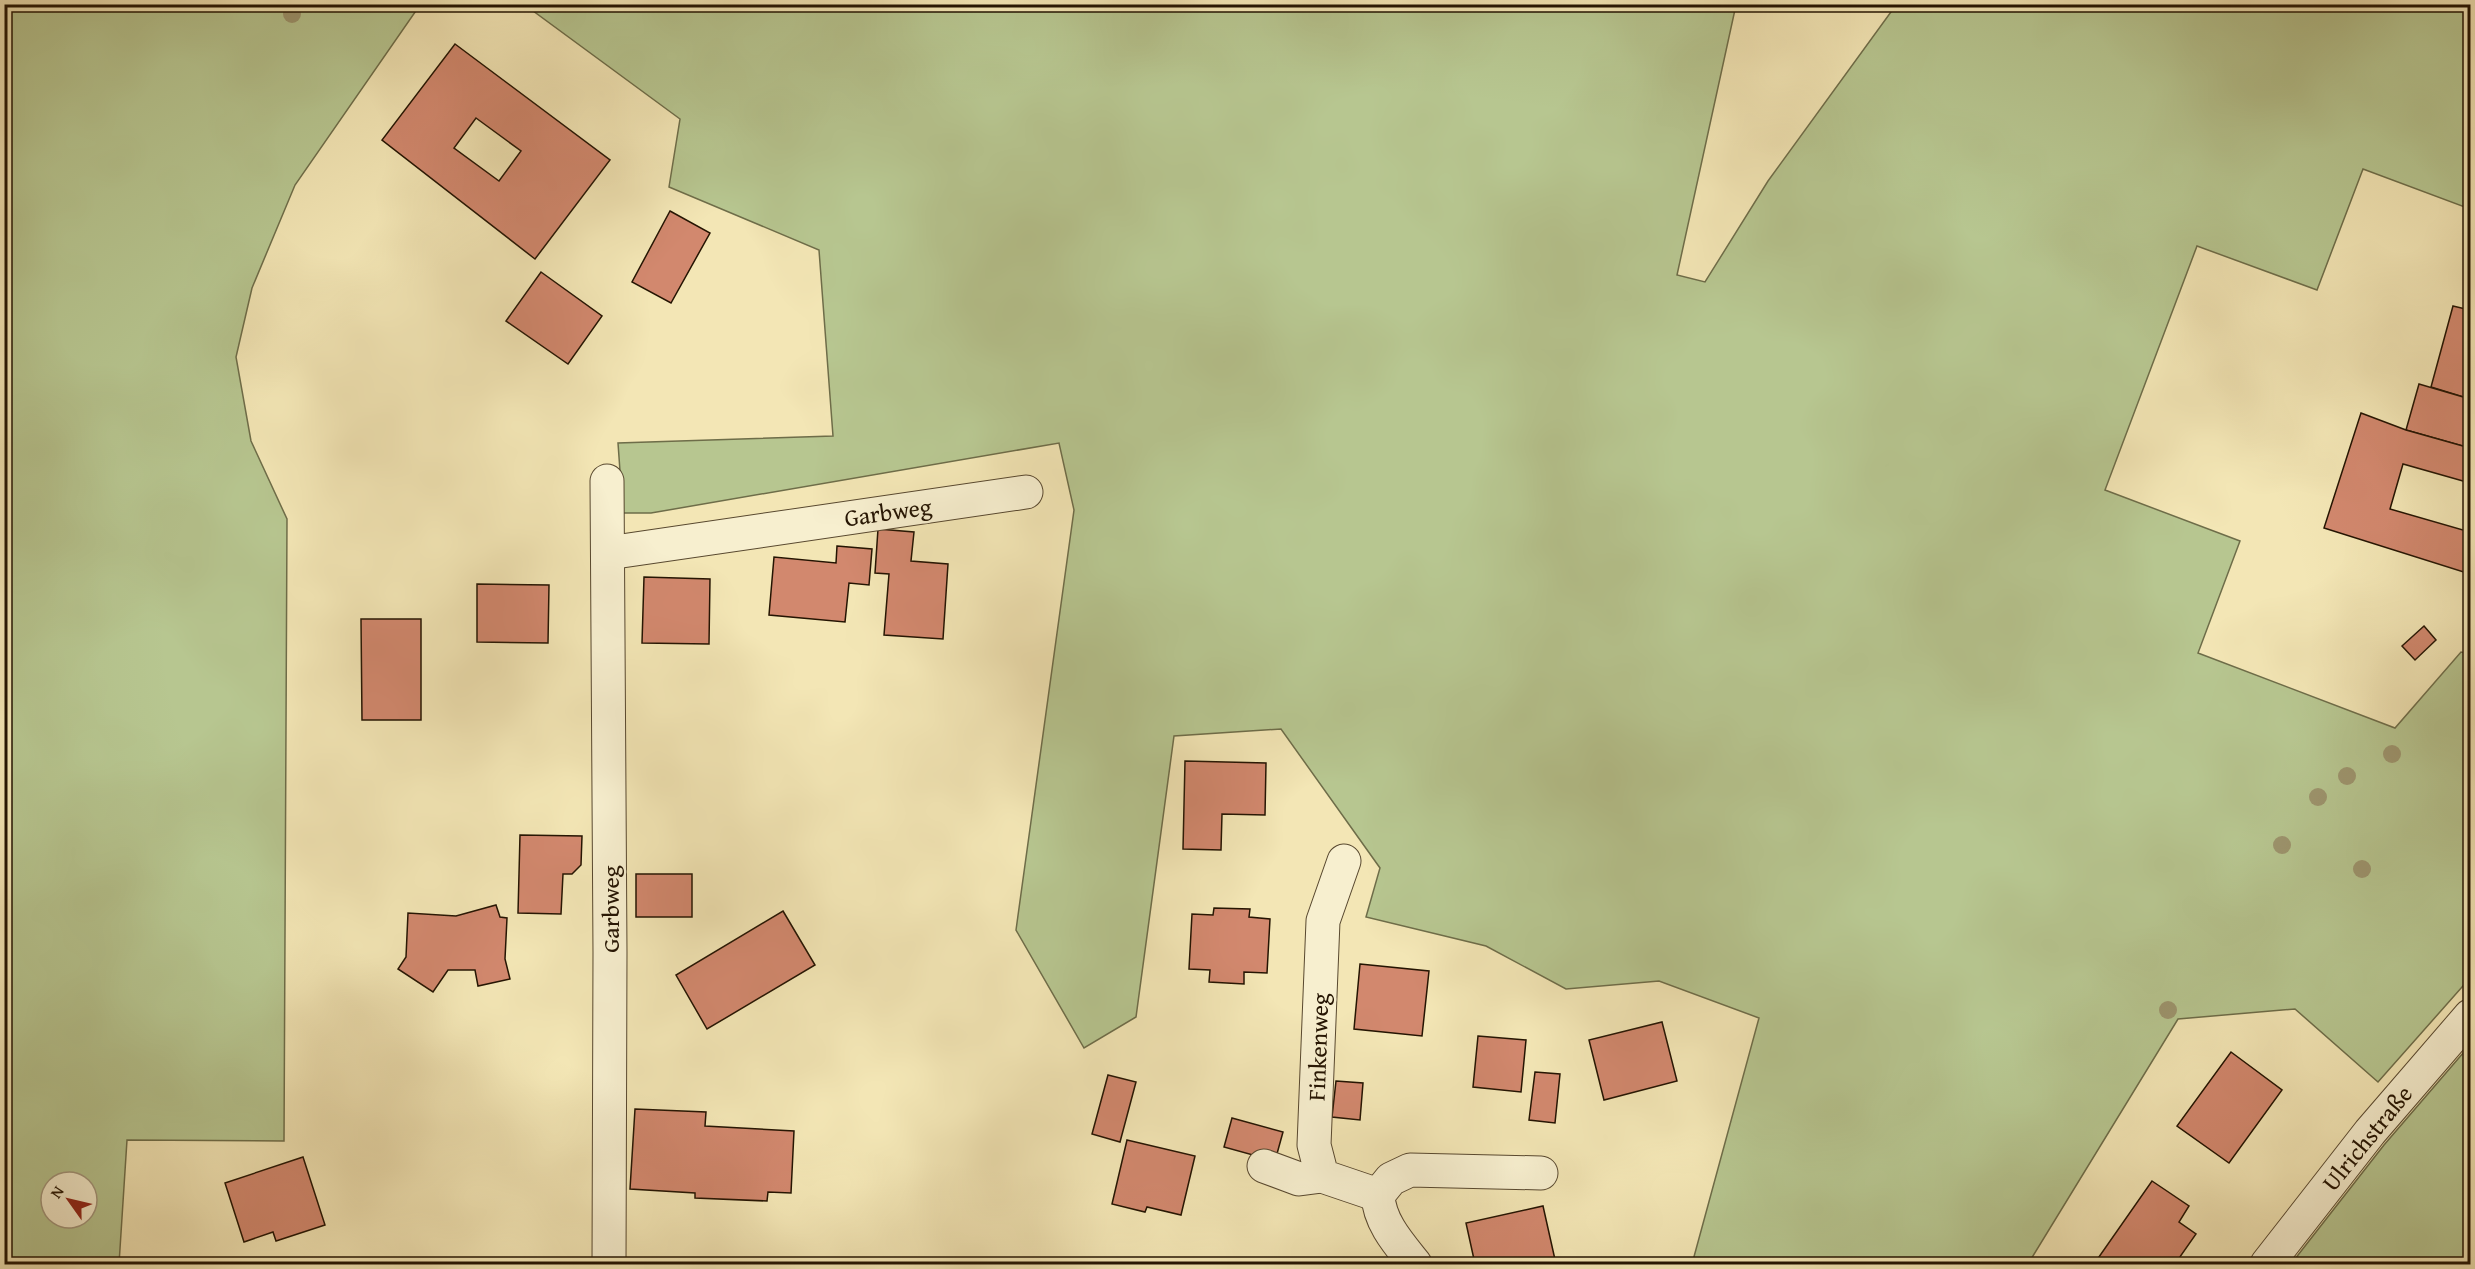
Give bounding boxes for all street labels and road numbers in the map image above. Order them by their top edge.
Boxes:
street label: Garbweg [842,489,934,535]
street label: Garbweg [593,865,628,953]
street label: Finkenweg [1299,992,1337,1102]
street label: Ulrichstraße [2313,1078,2421,1198]

